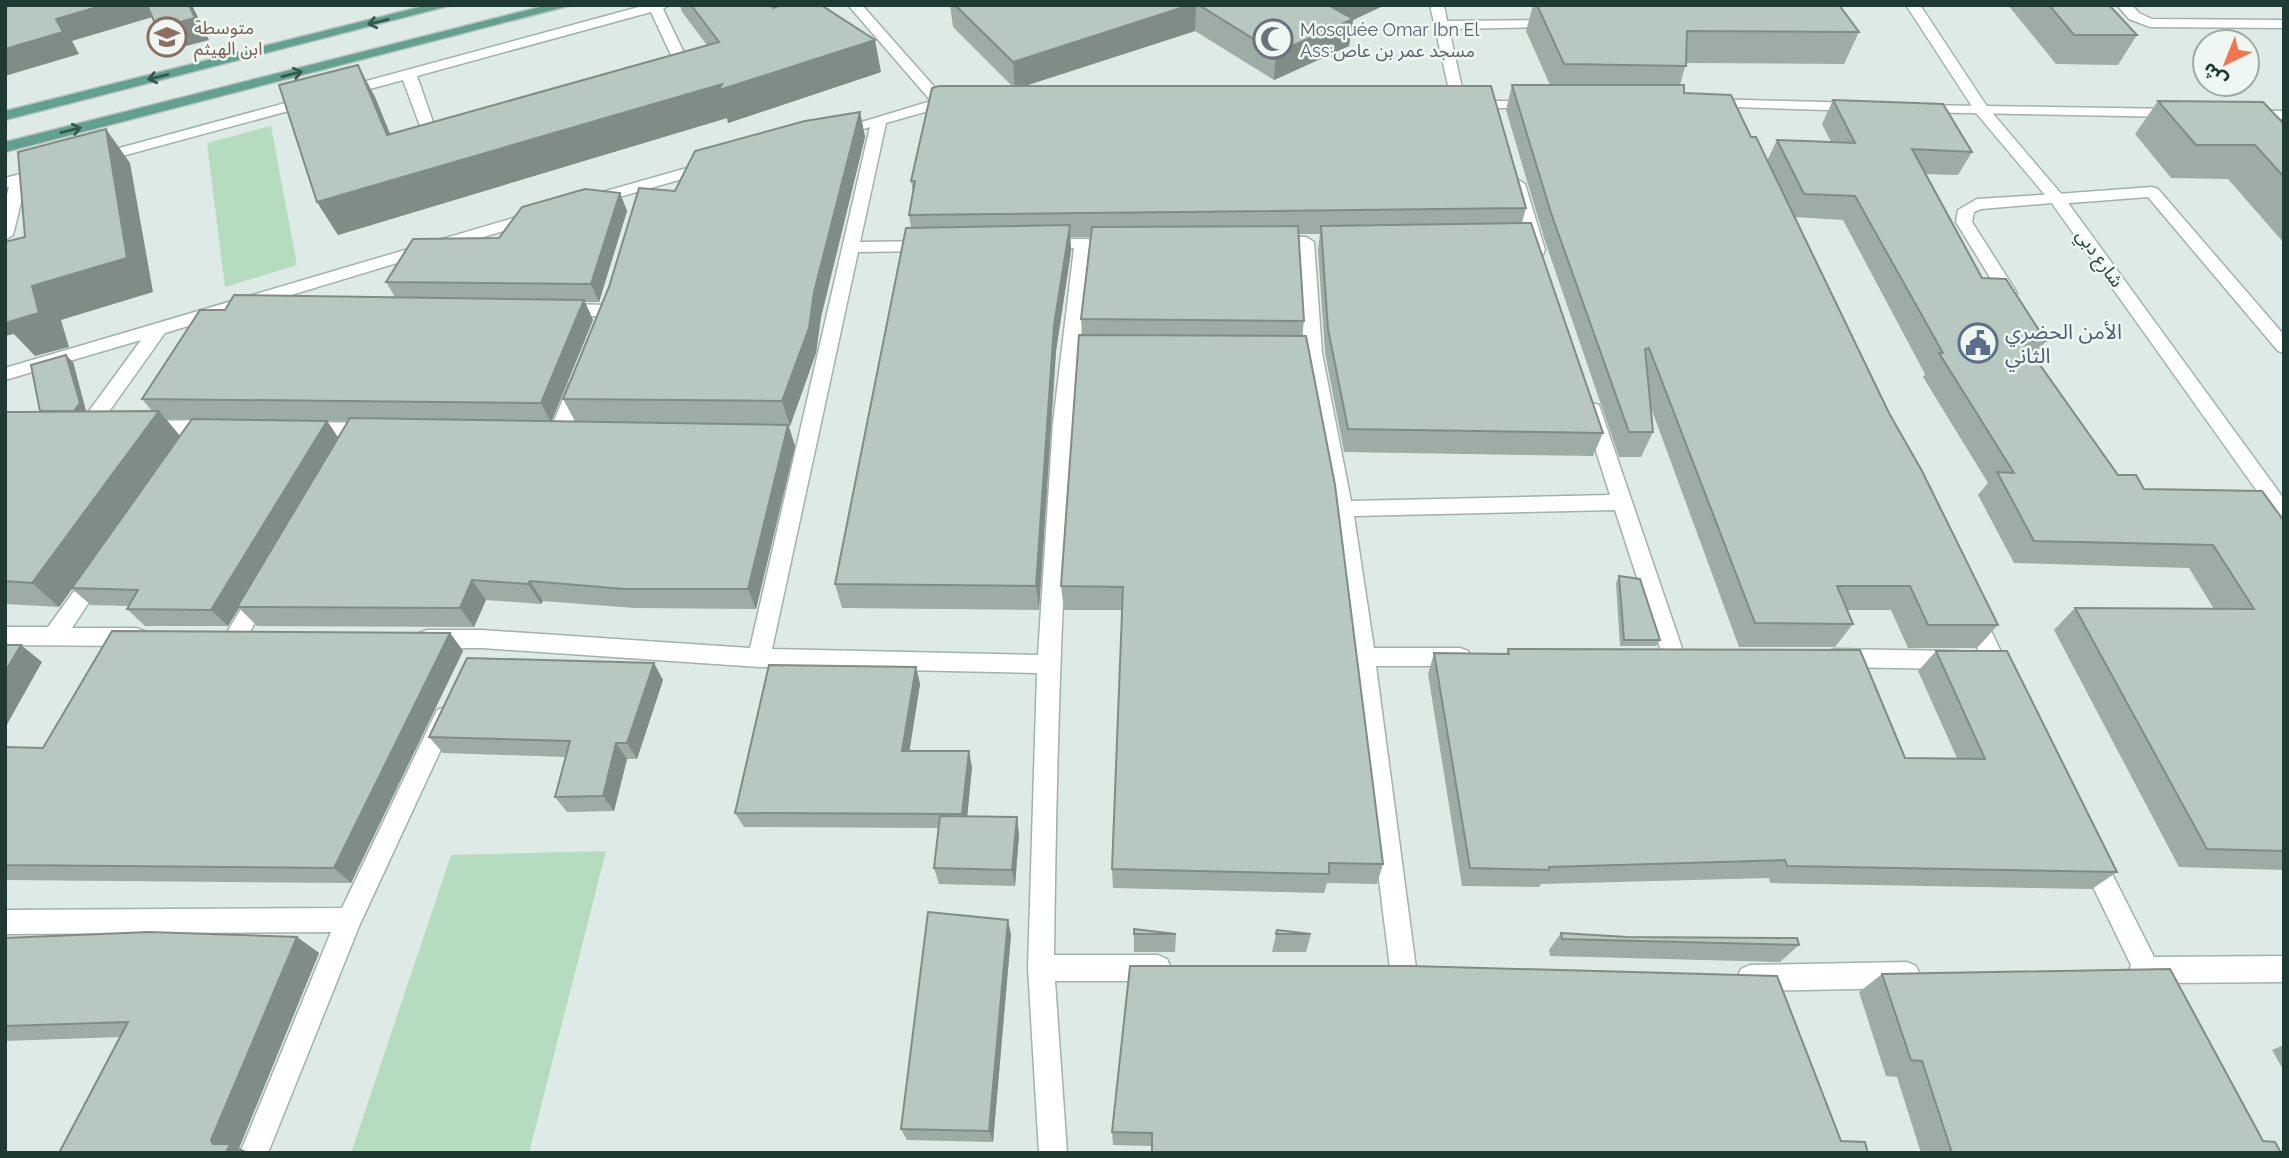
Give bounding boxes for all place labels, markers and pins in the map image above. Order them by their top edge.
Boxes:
school or university icon: متوسطة ابن الهيثم [146,16,188,58]
place label: متوسطة ابن الهيثم [194,17,263,62]
mosque icon: Mosquée Omar Ibn El Ass;مسجد عمر بن عاص [1252,18,1294,60]
place label: Mosquée Omar Ibn El Ass;مسجد عمر بن عاص [1300,19,1479,62]
place label: الأمن الحضري الثاني [2005,319,2122,371]
public building icon: الأمن الحضري الثاني [1957,322,1999,364]

